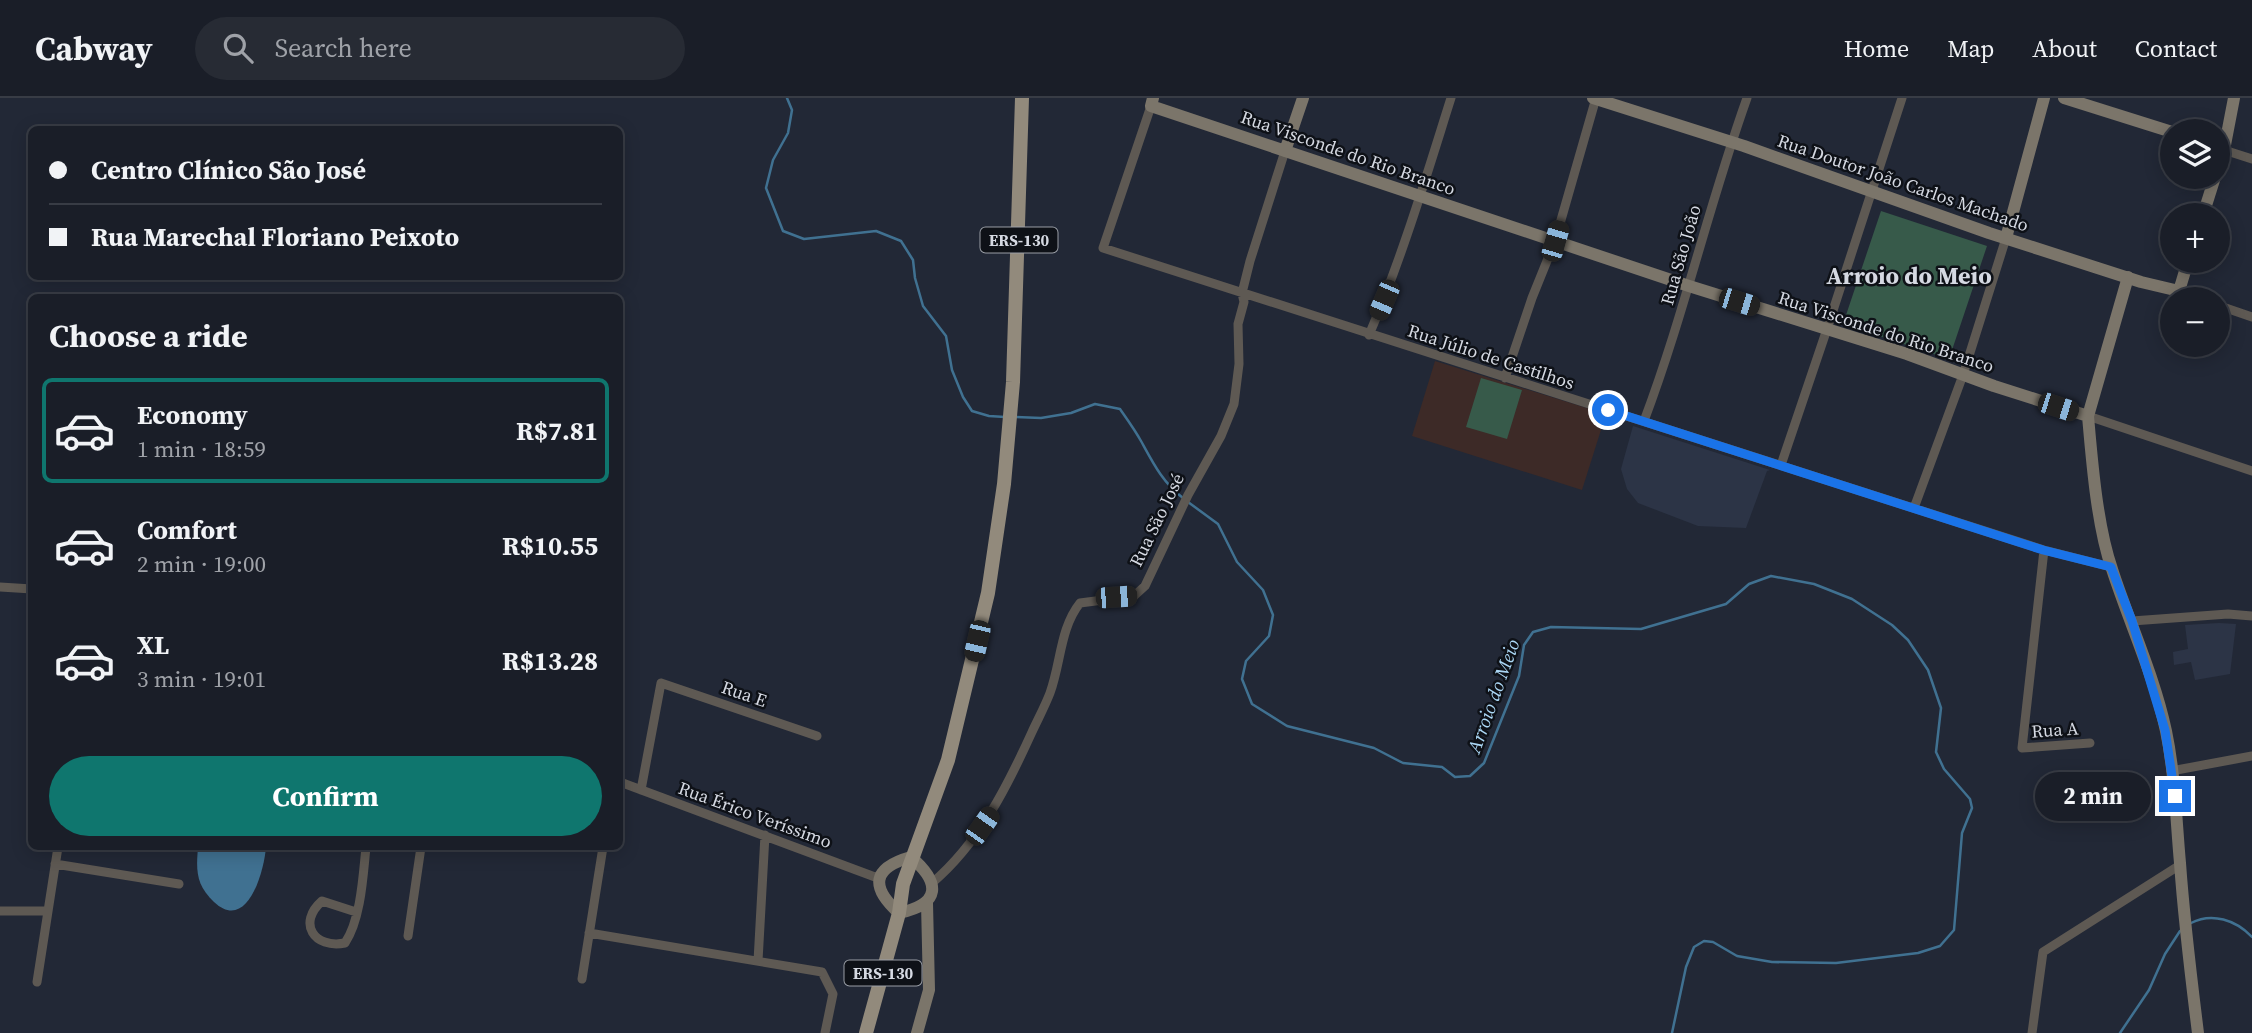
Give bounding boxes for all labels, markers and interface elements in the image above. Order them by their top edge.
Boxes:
search box [195,17,685,80]
text: Cabway [35,26,153,71]
icon: search [219,29,257,67]
text: Search here [275,30,412,66]
text: Home [1844,32,1909,65]
text: Map [1947,32,1994,65]
text: About [2032,32,2097,65]
text: Contact [2135,32,2217,65]
street label: Rua Visconde do Rio Branco [1237,104,1459,201]
map controls [2160,119,2230,357]
button: layers [2160,119,2230,189]
street label: Rua Doutor João Carlos Machado [1774,128,2032,237]
text: Centro Clínico São José [91,152,366,188]
street label: Rua São João [1654,202,1707,308]
button: + [2160,203,2230,273]
car [1540,218,1571,264]
text: Rua Marechal Floriano Peixoto [91,219,459,255]
road number: ERS-130 [981,228,1058,252]
district label: Arroio do Meio [1826,259,1992,292]
car [1367,277,1402,323]
street label: Rua Visconde do Rio Branco [1775,285,1997,378]
car [1716,286,1763,318]
button: − [2160,287,2230,357]
text: Choose a ride [49,314,248,358]
street label: Rua Júlio de Castilhos [1405,318,1578,395]
car [2035,391,2082,423]
route start [1592,394,1624,426]
text: Economy [137,397,248,433]
icon: car [53,399,116,462]
text: R$7.81 [516,413,598,449]
text: 1 min · 18:59 [137,433,266,465]
street label: Rua São José [1123,469,1190,571]
text: Comfort [137,512,237,548]
icon: car [53,514,116,577]
text: R$10.55 [502,528,598,564]
text: 2 min · 19:00 [137,548,266,580]
car [1095,585,1138,609]
car [963,618,992,664]
text: XL [137,627,169,663]
icon: car [53,629,116,692]
water label: Arroio do Meio [1460,635,1526,757]
text: R$13.28 [502,643,598,679]
text: 3 min · 19:01 [137,663,266,695]
street label: Rua E [718,674,770,713]
street label: Rua A [2030,715,2079,744]
button: Confirm [49,756,602,836]
callout: 2 min [2035,772,2150,820]
street label: Rua Érico Veríssimo [675,775,835,854]
text: 2 min [2063,780,2123,812]
route end [2159,780,2191,812]
car [962,803,1003,849]
road number: ERS-130 [844,960,922,986]

